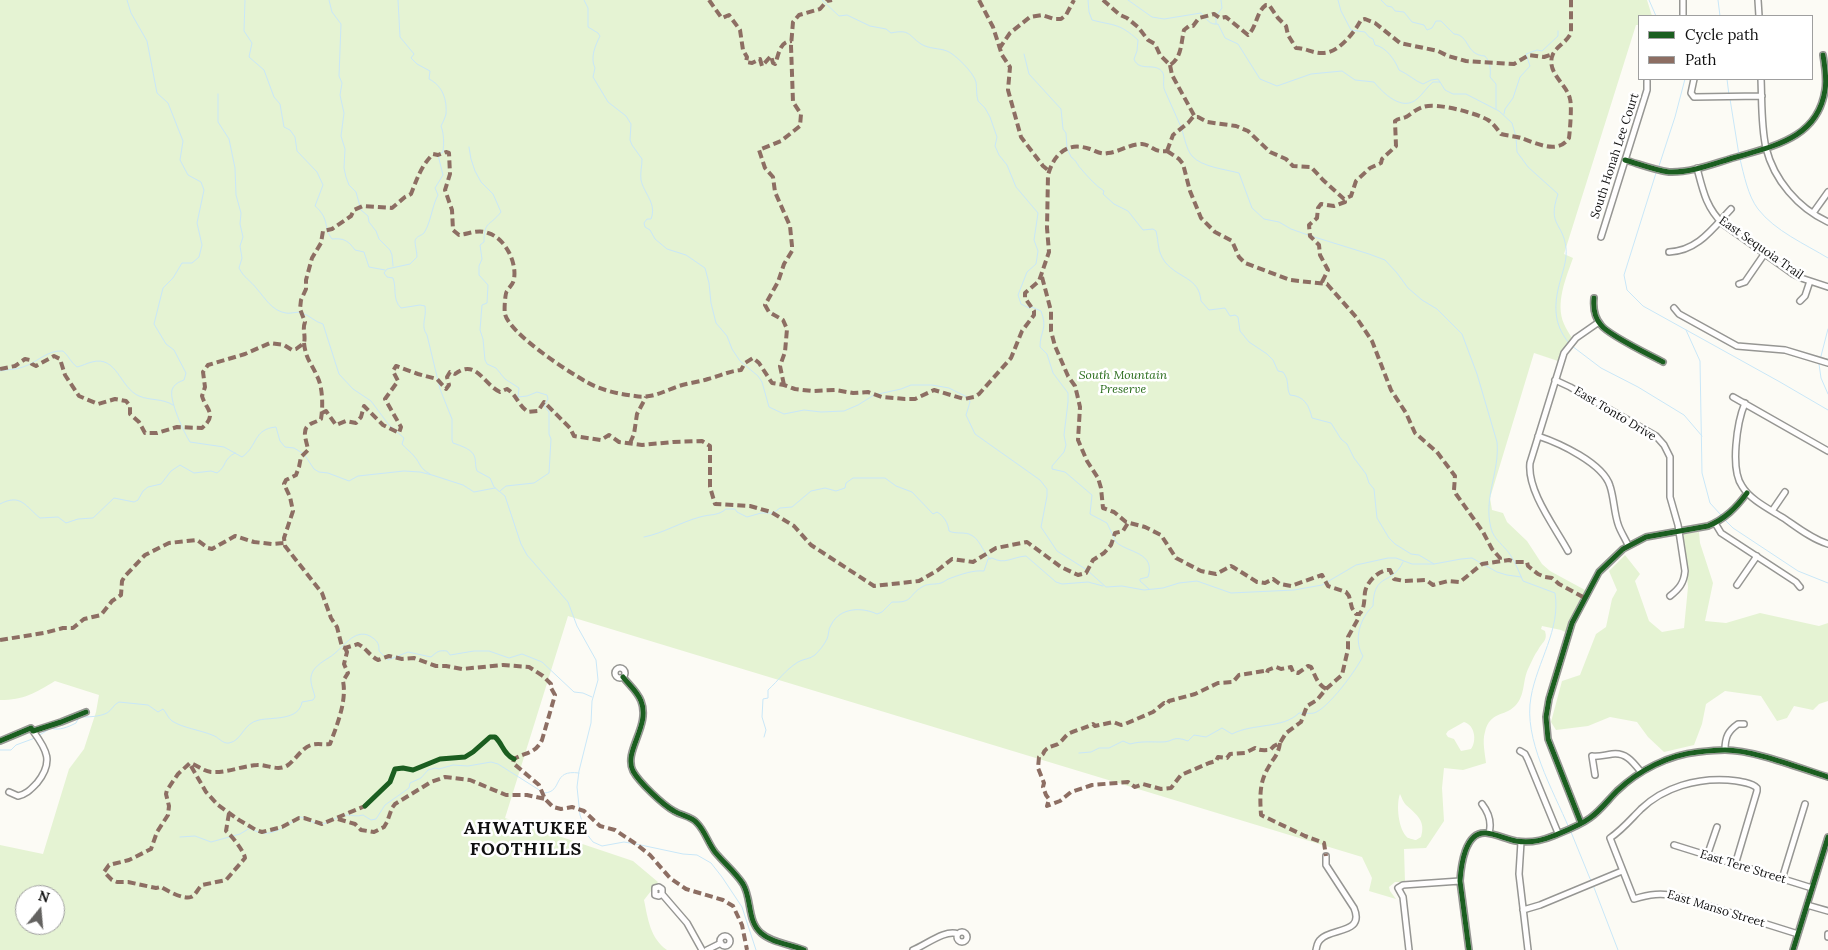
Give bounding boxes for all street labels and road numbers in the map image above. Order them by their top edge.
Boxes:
street label: South Honah Lee Court [1588,91,1642,221]
street label: East Sequoia Trail [1716,214,1806,282]
street label: East Tonto Drive [1571,384,1659,444]
street label: East Tere Street [1698,847,1788,887]
street label: East Manso Street [1665,887,1767,931]

